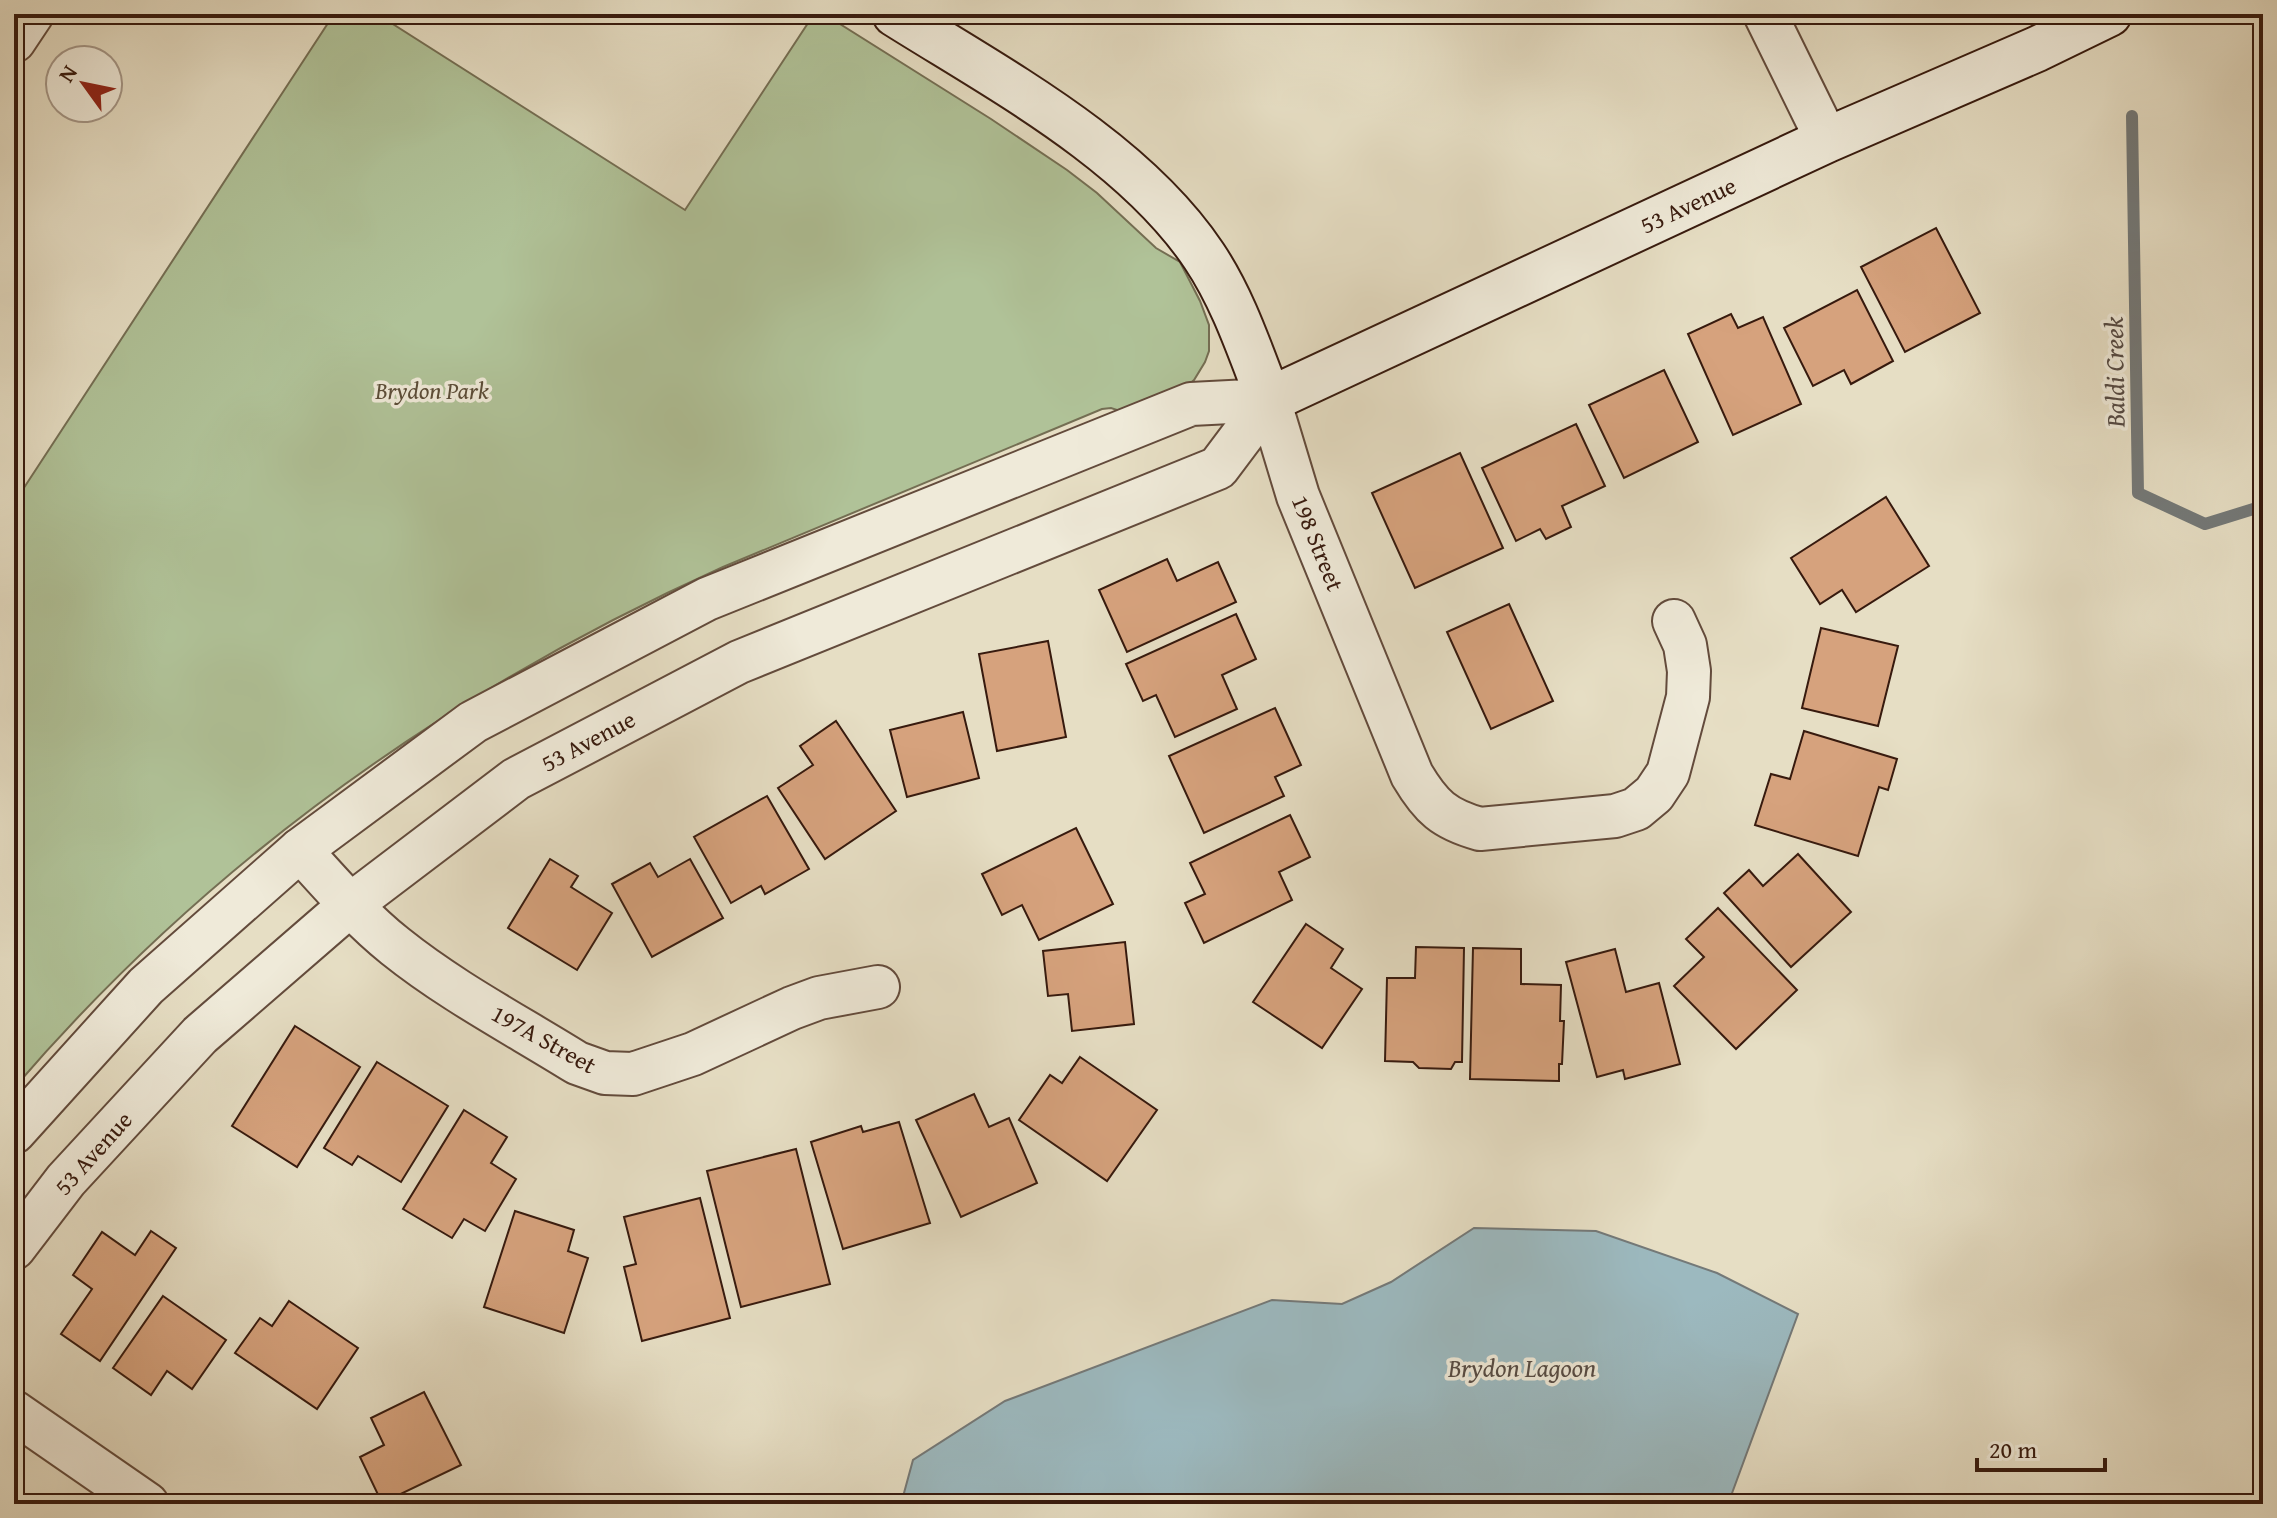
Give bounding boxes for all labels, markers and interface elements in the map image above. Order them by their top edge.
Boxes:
north arrow [44,44,124,124]
text: N [50,58,85,88]
street label: 53 Avenue [1634,168,1742,242]
water label: Baldi Creek [2094,316,2134,429]
park label: Brydon Park [374,373,489,408]
street label: 198 Street [1283,490,1353,597]
street label: 53 Avenue [535,702,641,780]
street label: 197A Street [485,996,603,1082]
street label: 53 Avenue [46,1103,140,1203]
water label: Brydon Lagoon [1447,1348,1596,1387]
scale bar [1977,1422,2105,1472]
text: 20 m [1989,1432,2037,1467]

